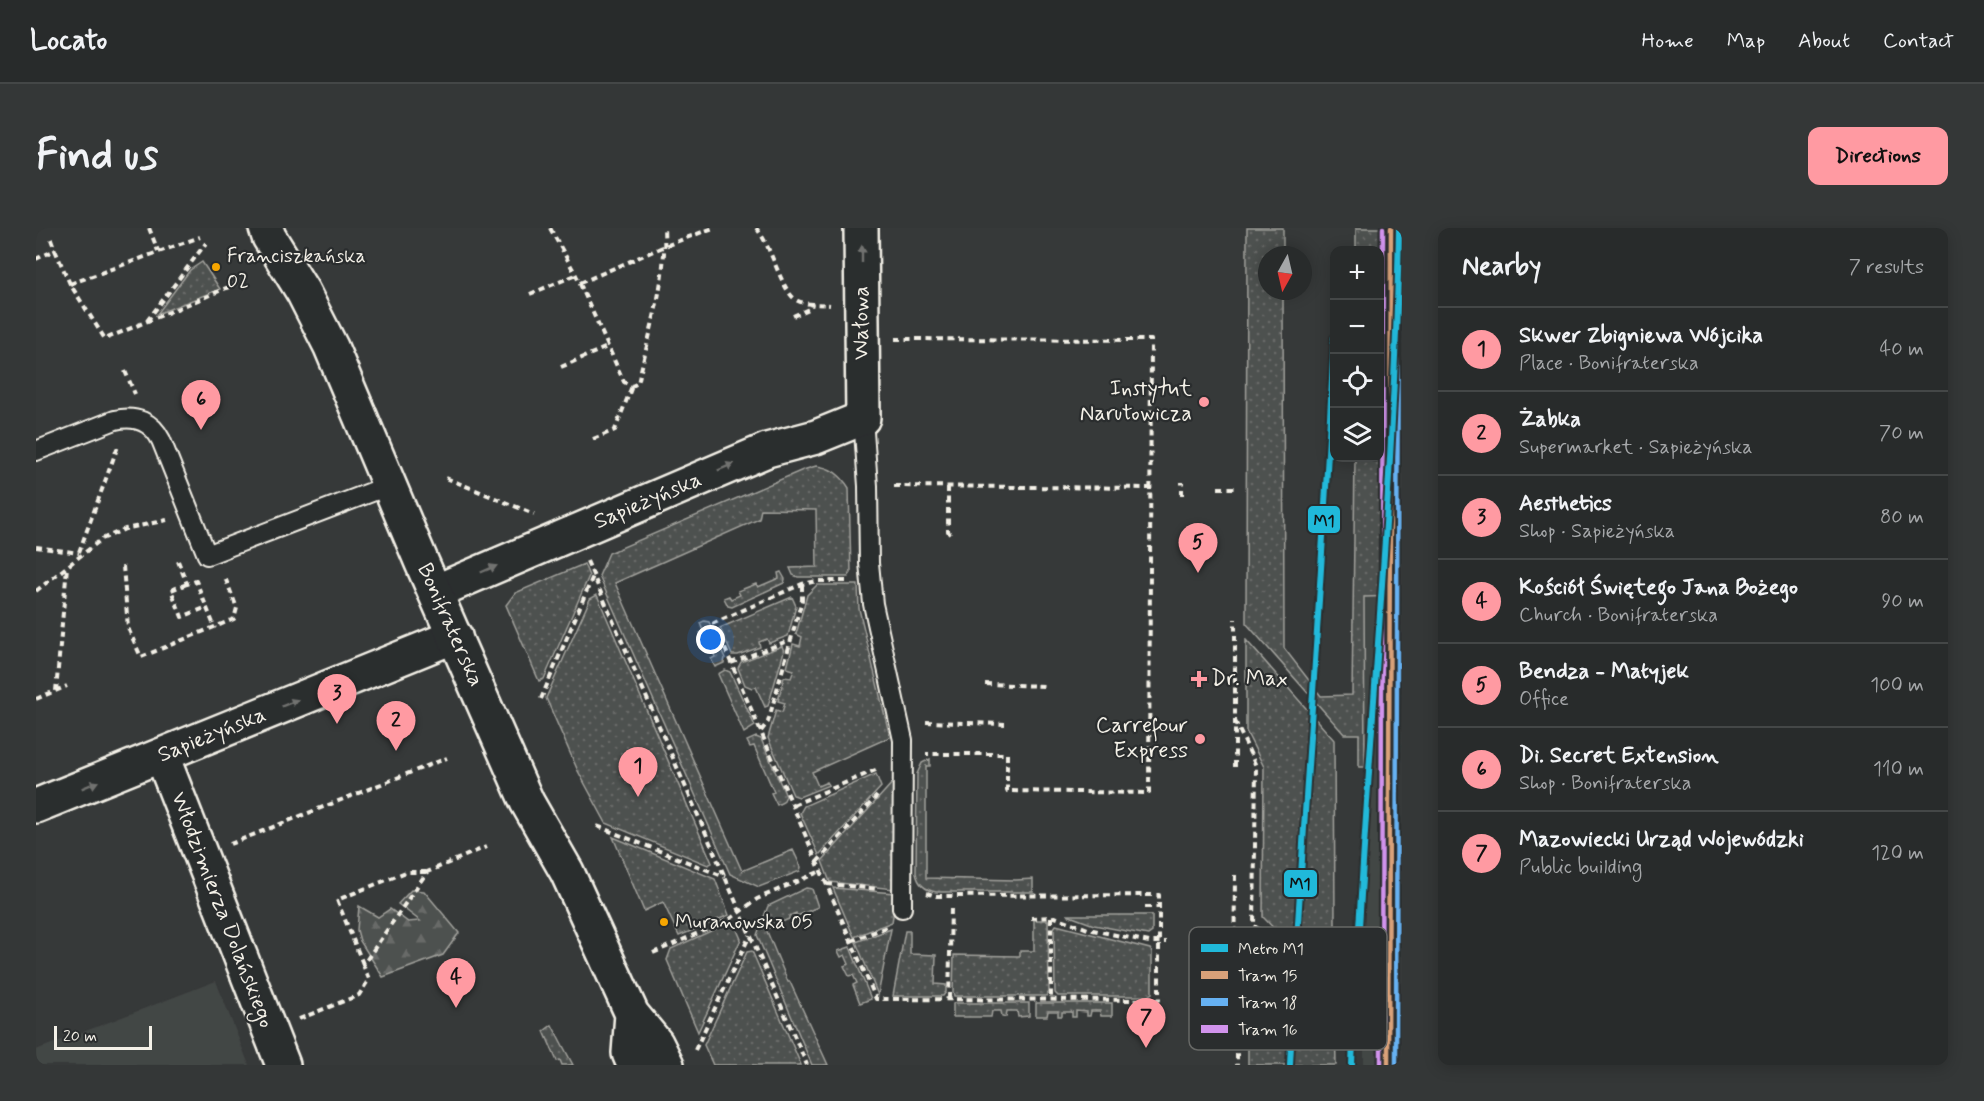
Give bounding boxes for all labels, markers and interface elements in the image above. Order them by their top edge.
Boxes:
text: Locato [30,23,107,60]
text: Home [1642,27,1694,55]
text: Map [1727,27,1765,55]
text: About [1798,27,1850,55]
text: Contact [1883,27,1954,55]
button: Directions [1808,127,1948,185]
text: Find us [36,129,158,184]
place label: Franciszkańska 02 [227,243,366,295]
one-way arrow [857,245,866,264]
north arrow [1258,246,1312,300]
map controls [1330,246,1384,462]
button: + [1330,246,1384,300]
text: Nearby [1462,250,1541,284]
text: 7 results [1849,254,1924,281]
marker: Franciszkańska 02 [210,261,222,273]
street label: Wałowa [848,286,876,360]
button: − [1330,300,1384,354]
text: Skwer Zbigniewa Wójcika [1519,322,1763,350]
text: 1 [1477,336,1486,363]
text: 40 m [1880,336,1924,363]
text: Place · Bonifraterska [1519,350,1699,377]
button: locate [1330,354,1384,408]
place label: Instytut Narutowicza [1080,375,1192,428]
pin: 6 [182,380,220,430]
marker: Instytut Narutowicza [1197,395,1211,409]
text: Żabka [1519,406,1581,434]
button: layers [1330,408,1384,462]
text: 2 [1477,420,1486,447]
text: 70 m [1879,420,1924,447]
text: Supermarket · Sapieżyńska [1519,434,1753,461]
one-way arrow [718,463,735,472]
street label: Sapieżyńska [590,466,706,536]
text: Aesthetics [1519,490,1612,518]
text: 3 [1477,504,1486,531]
text: 80 m [1880,504,1924,531]
line badge: M1 [1307,505,1341,534]
text: M1 [1313,511,1335,532]
text: Shop · Sapieżyńska [1519,518,1675,545]
pin: 5 [1178,524,1218,573]
street label: Bonifraterska [410,559,490,691]
one-way arrow [480,564,498,573]
text: Kościół Świętego Jana Bożego [1519,574,1798,602]
text: 4 [1476,588,1487,615]
text: 90 m [1881,588,1924,615]
text: Church · Bonifraterska [1519,602,1718,629]
your location [696,625,725,654]
text: Bendza - Matyjek [1519,658,1689,686]
place label: Dr. Max [1211,665,1288,693]
marker: Dr. Max [1192,672,1206,686]
text: 5 [1476,672,1488,699]
text: 100 m [1870,672,1924,699]
pin: 3 [318,674,356,724]
text: Office [1519,686,1569,713]
one-way arrow [282,698,300,708]
street label: Sapieżyńska [154,701,270,769]
pin: 2 [376,702,416,751]
place label: Carrefour Express [1096,712,1188,765]
marker: Carrefour Express [1193,732,1207,746]
text: Di. Secret Extension [1519,742,1718,770]
pin: 1 [618,748,658,797]
text: 6 [1476,756,1487,783]
text: 110 m [1873,756,1924,783]
text: Shop · Bonifraterska [1519,770,1691,797]
one-way arrow [82,780,100,790]
street label: Włodzimierza Dolańskiego [161,788,280,1033]
text: Mazowiecki Urząd Wojewódzki [1519,826,1804,854]
text: 7 [1475,840,1488,867]
text: 120 m [1871,840,1924,867]
text: Public building [1519,854,1642,881]
line badge: M1 [1283,869,1318,898]
text: M1 [1289,874,1311,895]
place label: Muranowska 05 [675,909,813,936]
marker: Muranowska 05 [658,916,670,928]
legend [1189,927,1387,1050]
text: Metro M1 [1238,939,1304,960]
pin: 4 [436,958,476,1008]
text: Tram 15 [1238,966,1297,987]
text: Tram 18 [1238,993,1298,1014]
pin: 7 [1126,998,1166,1048]
text: Tram 16 [1238,1020,1298,1041]
scale bar [54,1023,152,1050]
text: 20 m [63,1026,97,1047]

